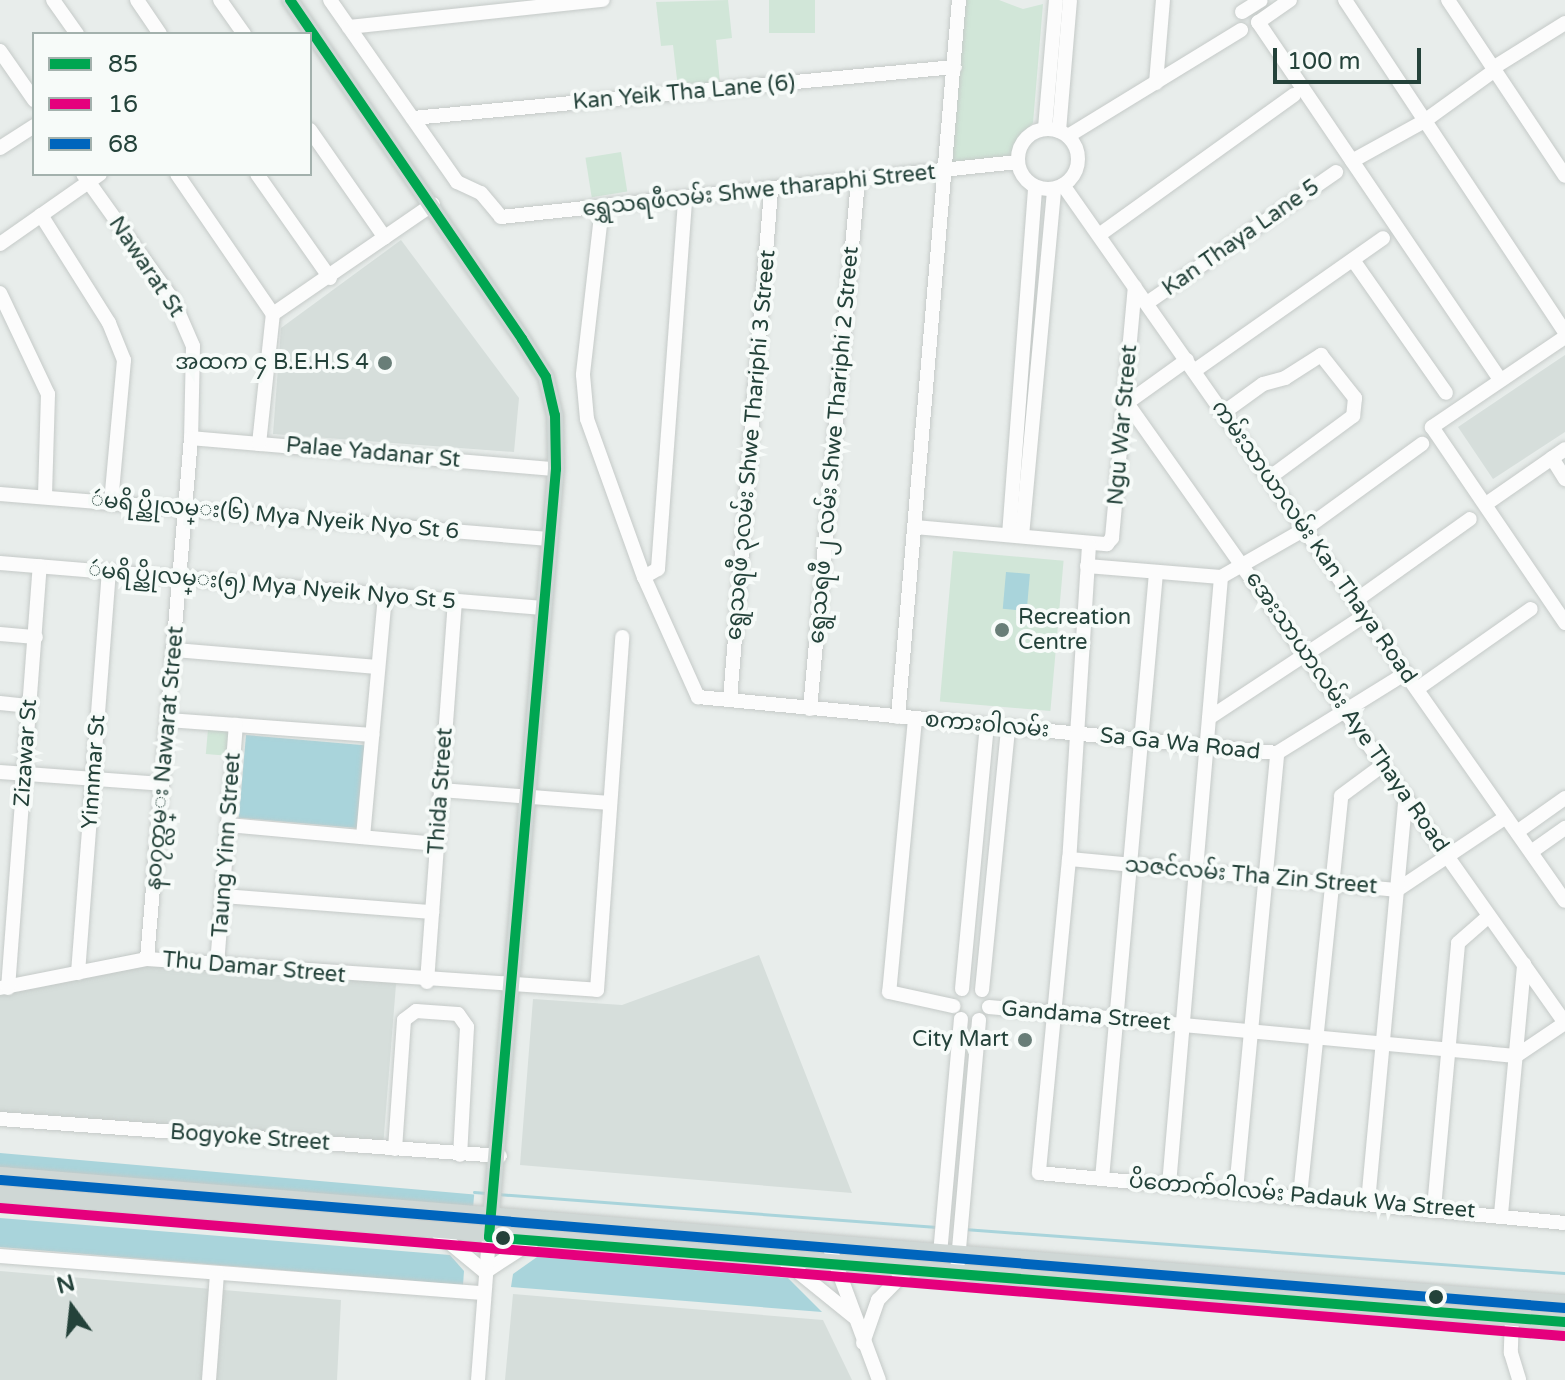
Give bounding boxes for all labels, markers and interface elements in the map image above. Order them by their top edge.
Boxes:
legend [32,32,312,176]
scale bar [1277,32,1425,82]
text: 100 m [1287,47,1361,76]
text: 85 [108,50,138,79]
street label: Kan Yeik Tha Lane (6) [572,70,796,116]
text: 16 [108,90,138,119]
text: 68 [108,130,138,159]
street label: ရွှေသရဖီလမ်း Shwe tharaphi Street [581,159,937,223]
street label: Kan Thaya Lane 5 [1158,174,1324,302]
street label: Nawarat St [103,212,189,322]
street label: ရွေသရဖီ ၂ လမ်း Shwe Thariphi 2 Street [803,245,865,645]
street label: ရွေသရဖီ ၃လမ်း Shwe Thariphi 3 Street [721,249,781,641]
street label: Ngu War Street [1103,344,1143,506]
place label: အထက ၄ B.E.H.S 4 [175,350,369,376]
marker: အထက ၄ B.E.H.S 4 [376,354,394,372]
street label: ကမ်းသာယာလမ်း Kan Thaya Road [1206,395,1422,689]
street label: Palae Yadanar St [285,432,461,474]
street label: ဴမရိပ္ညိုလမ္း(၆) Mya Nyeik Nyo St 6 [90,487,460,545]
street label: ဴမရိပ္ညိုလမ္း(၅) Mya Nyeik Nyo St 5 [87,557,457,615]
street label: အေးသာယာလမ်း Aye Thaya Road [1240,567,1454,857]
place label: Recreation Centre [1018,604,1131,656]
marker: Recreation Centre [993,621,1011,639]
street label: နဝ၇တ္လမ္း Nawarat Street [140,625,190,891]
street label: Zizawar St [9,698,43,808]
street label: စကား၀ါလမ်း [924,706,1050,744]
street label: Yinnmar St [77,714,111,830]
street label: Sa Ga Wa Road [1099,722,1261,766]
street label: Thida Street [423,727,459,855]
street label: Taung Yinn Street [207,752,247,938]
street label: သဇင်လမ်း Tha Zin Street [1124,852,1378,900]
street label: Thu Damar Street [161,947,347,989]
street label: Gandama Street [1000,995,1172,1037]
place label: City Mart [912,1027,1009,1053]
marker: City Mart [1016,1031,1034,1049]
street label: Bogyoke Street [169,1119,331,1157]
street label: ပိတောက်ဝါလမ်း Padauk Wa Street [1128,1168,1476,1224]
unlabelled marker [495,1230,511,1246]
north arrow [32,1268,112,1348]
text: N [54,1270,78,1300]
unlabelled marker [1428,1289,1444,1305]

